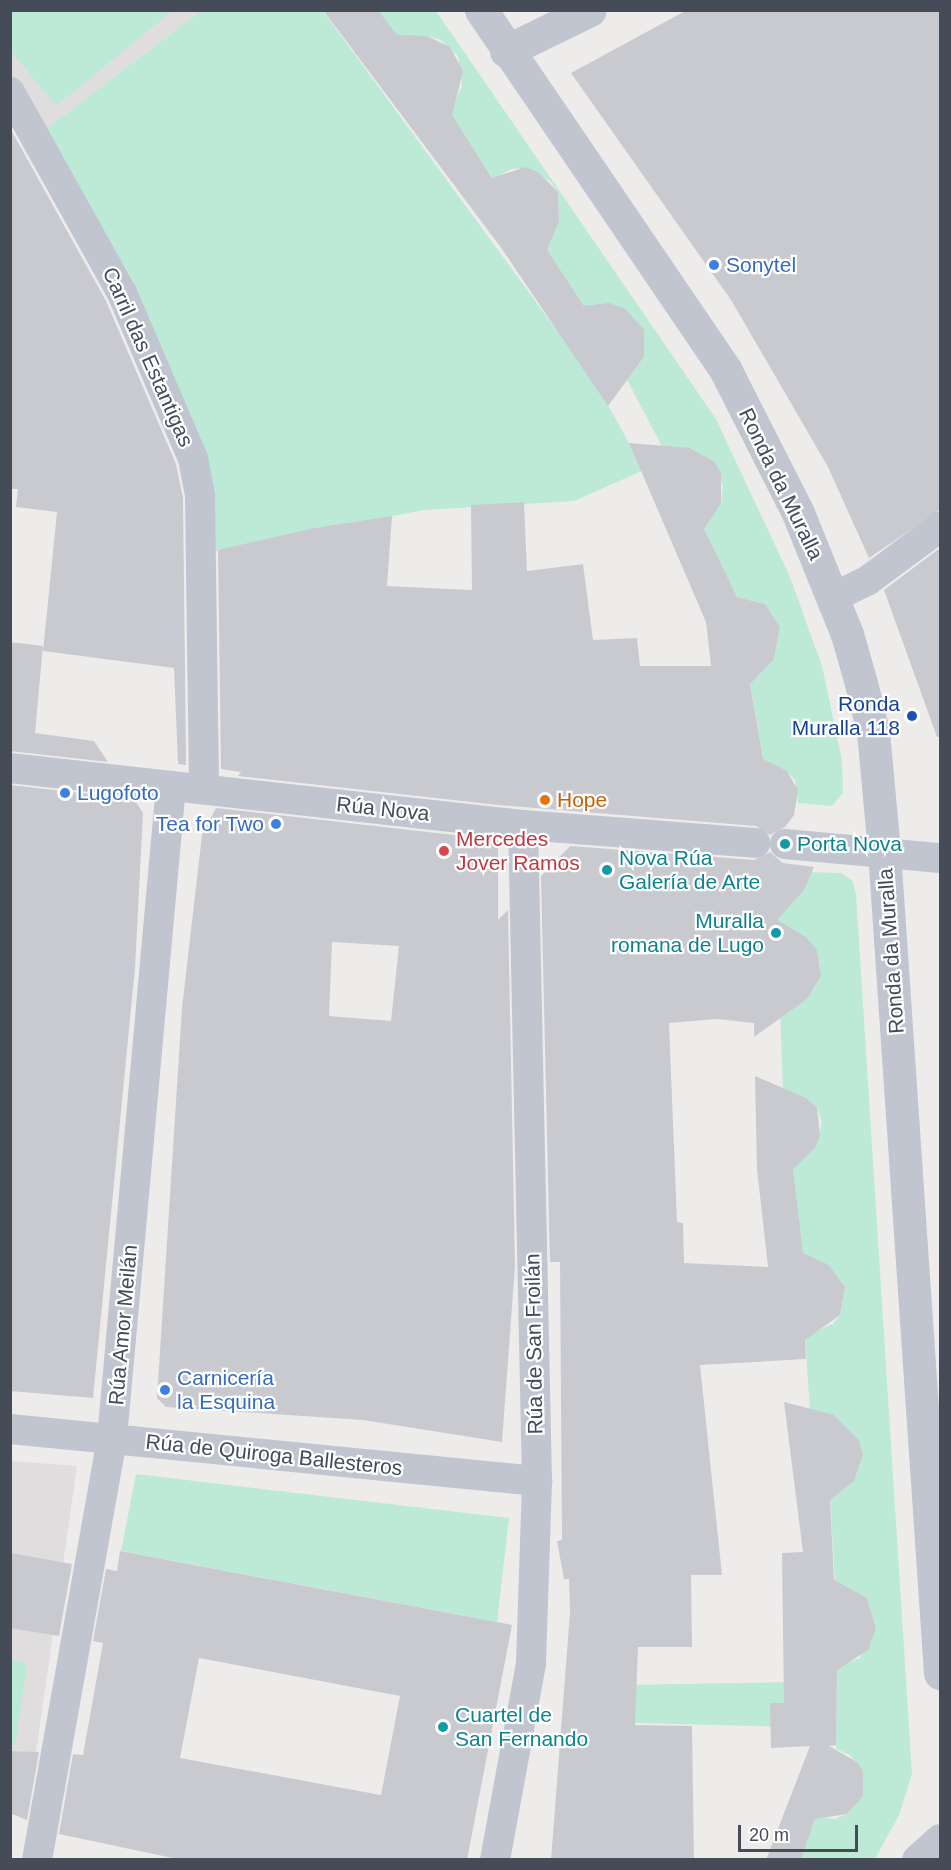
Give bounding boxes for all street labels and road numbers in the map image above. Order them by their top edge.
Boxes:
street label: Carril das Estantigas [97,263,199,451]
street label: Ronda da Muralla [733,404,829,564]
street label: Rúa Nova [335,792,431,826]
street label: Ronda da Muralla [873,867,909,1035]
street label: Rúa Amor Meilán [103,1243,143,1407]
street label: Rúa de San Froilán [520,1253,548,1435]
street label: Rúa de Quiroga Ballesteros [144,1429,404,1481]

